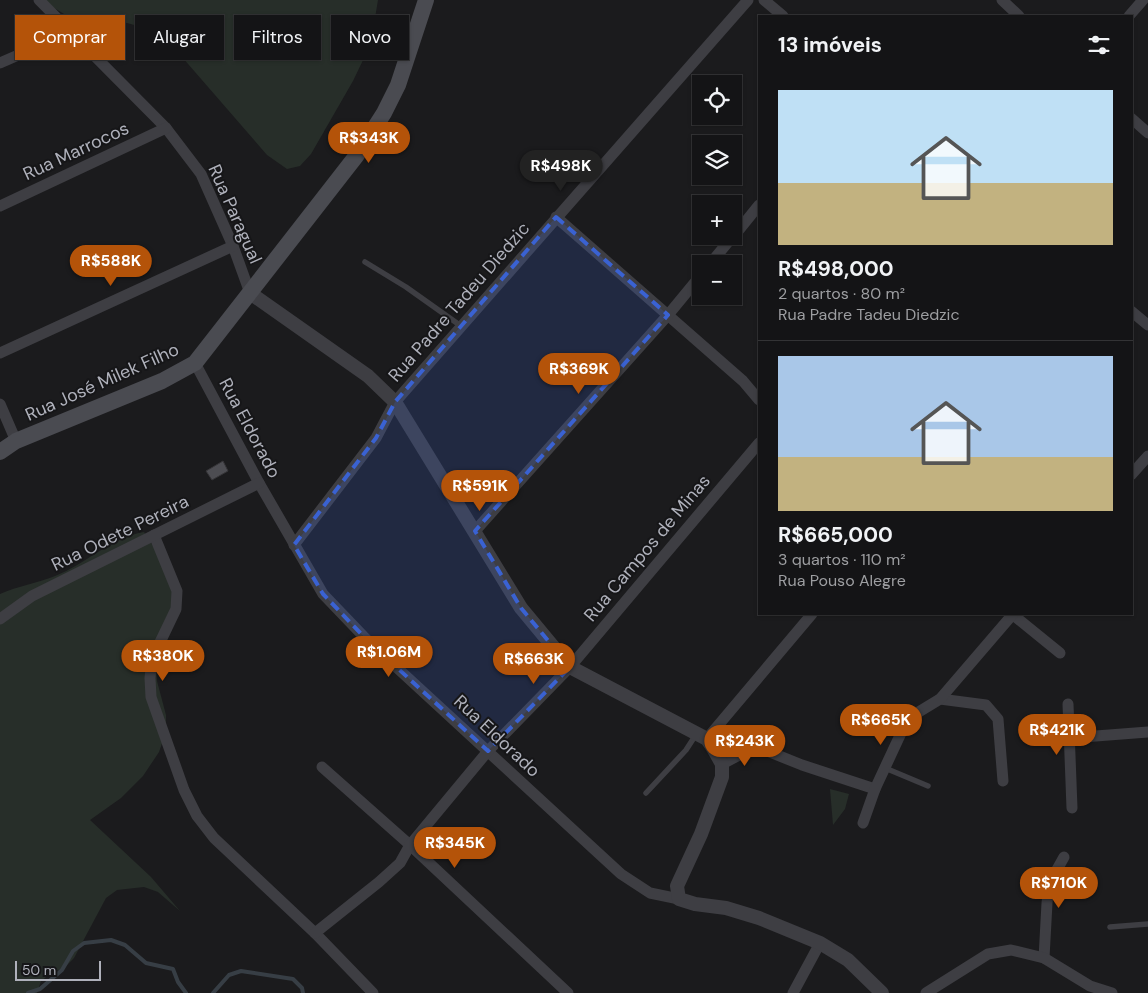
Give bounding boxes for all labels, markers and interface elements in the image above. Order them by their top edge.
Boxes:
chip: Comprar [15,15,125,60]
chip: Alugar [135,15,224,60]
chip: Filtros [234,15,321,60]
chip: Novo [331,15,409,60]
text: 13 imóveis [778,31,882,59]
icon: filters [1085,31,1113,59]
map controls [692,75,742,305]
button: locate [692,75,742,125]
street label: Rua Marrocos [19,116,133,186]
pin: R$343K [328,121,410,164]
icon: home [901,123,991,213]
text: R$343K [339,127,399,148]
button: layers [692,135,742,185]
pin: R$498K [520,150,602,192]
text: R$498K [531,155,591,176]
street label: Rua Paragual [202,161,268,267]
button: + [692,195,742,245]
street label: Rua Padre Tadeu Diedzic [383,217,535,387]
pin: R$588K [70,244,152,287]
text: R$588K [81,250,141,271]
button: − [692,255,742,305]
text: R$498,000 [778,255,894,283]
text: 2 quartos · 80 m² [778,283,905,304]
text: Rua Padre Tadeu Diedzic [778,304,960,325]
street label: Rua José Milek Filho [21,337,183,427]
pin: R$369K [538,352,620,395]
text: R$369K [549,358,609,379]
street label: Rua Eldorado [214,374,286,482]
icon: home [901,388,991,478]
street label: Rua Campos de Minas [578,469,716,627]
pin: R$591K [439,470,521,512]
text: R$591K [452,475,508,496]
street label: Rua Odete Pereira [47,489,193,577]
text: R$665,000 [778,521,893,549]
text: 3 quartos · 110 m² [778,549,906,570]
text: Rua Pouso Alegre [778,570,906,591]
pin: R$1.06M [343,636,435,678]
pin: R$380K [122,640,204,682]
text: R$1.06M [357,641,421,662]
pin: R$663K [493,642,575,685]
text: R$380K [132,645,194,666]
text: R$663K [504,648,564,669]
street label: Rua Eldorado [449,690,545,782]
pin: R$665K [840,704,922,746]
text: R$665K [851,709,911,730]
pin: R$421K [1016,714,1098,756]
text: R$421K [1029,719,1085,740]
pin: R$243K [704,724,786,767]
text: R$243K [715,730,775,751]
pin: R$345K [414,826,496,869]
text: R$345K [425,832,485,853]
pin: R$710K [1018,866,1100,909]
text: R$710K [1031,872,1087,893]
scale bar [15,958,101,981]
text: 50 m [22,961,56,979]

